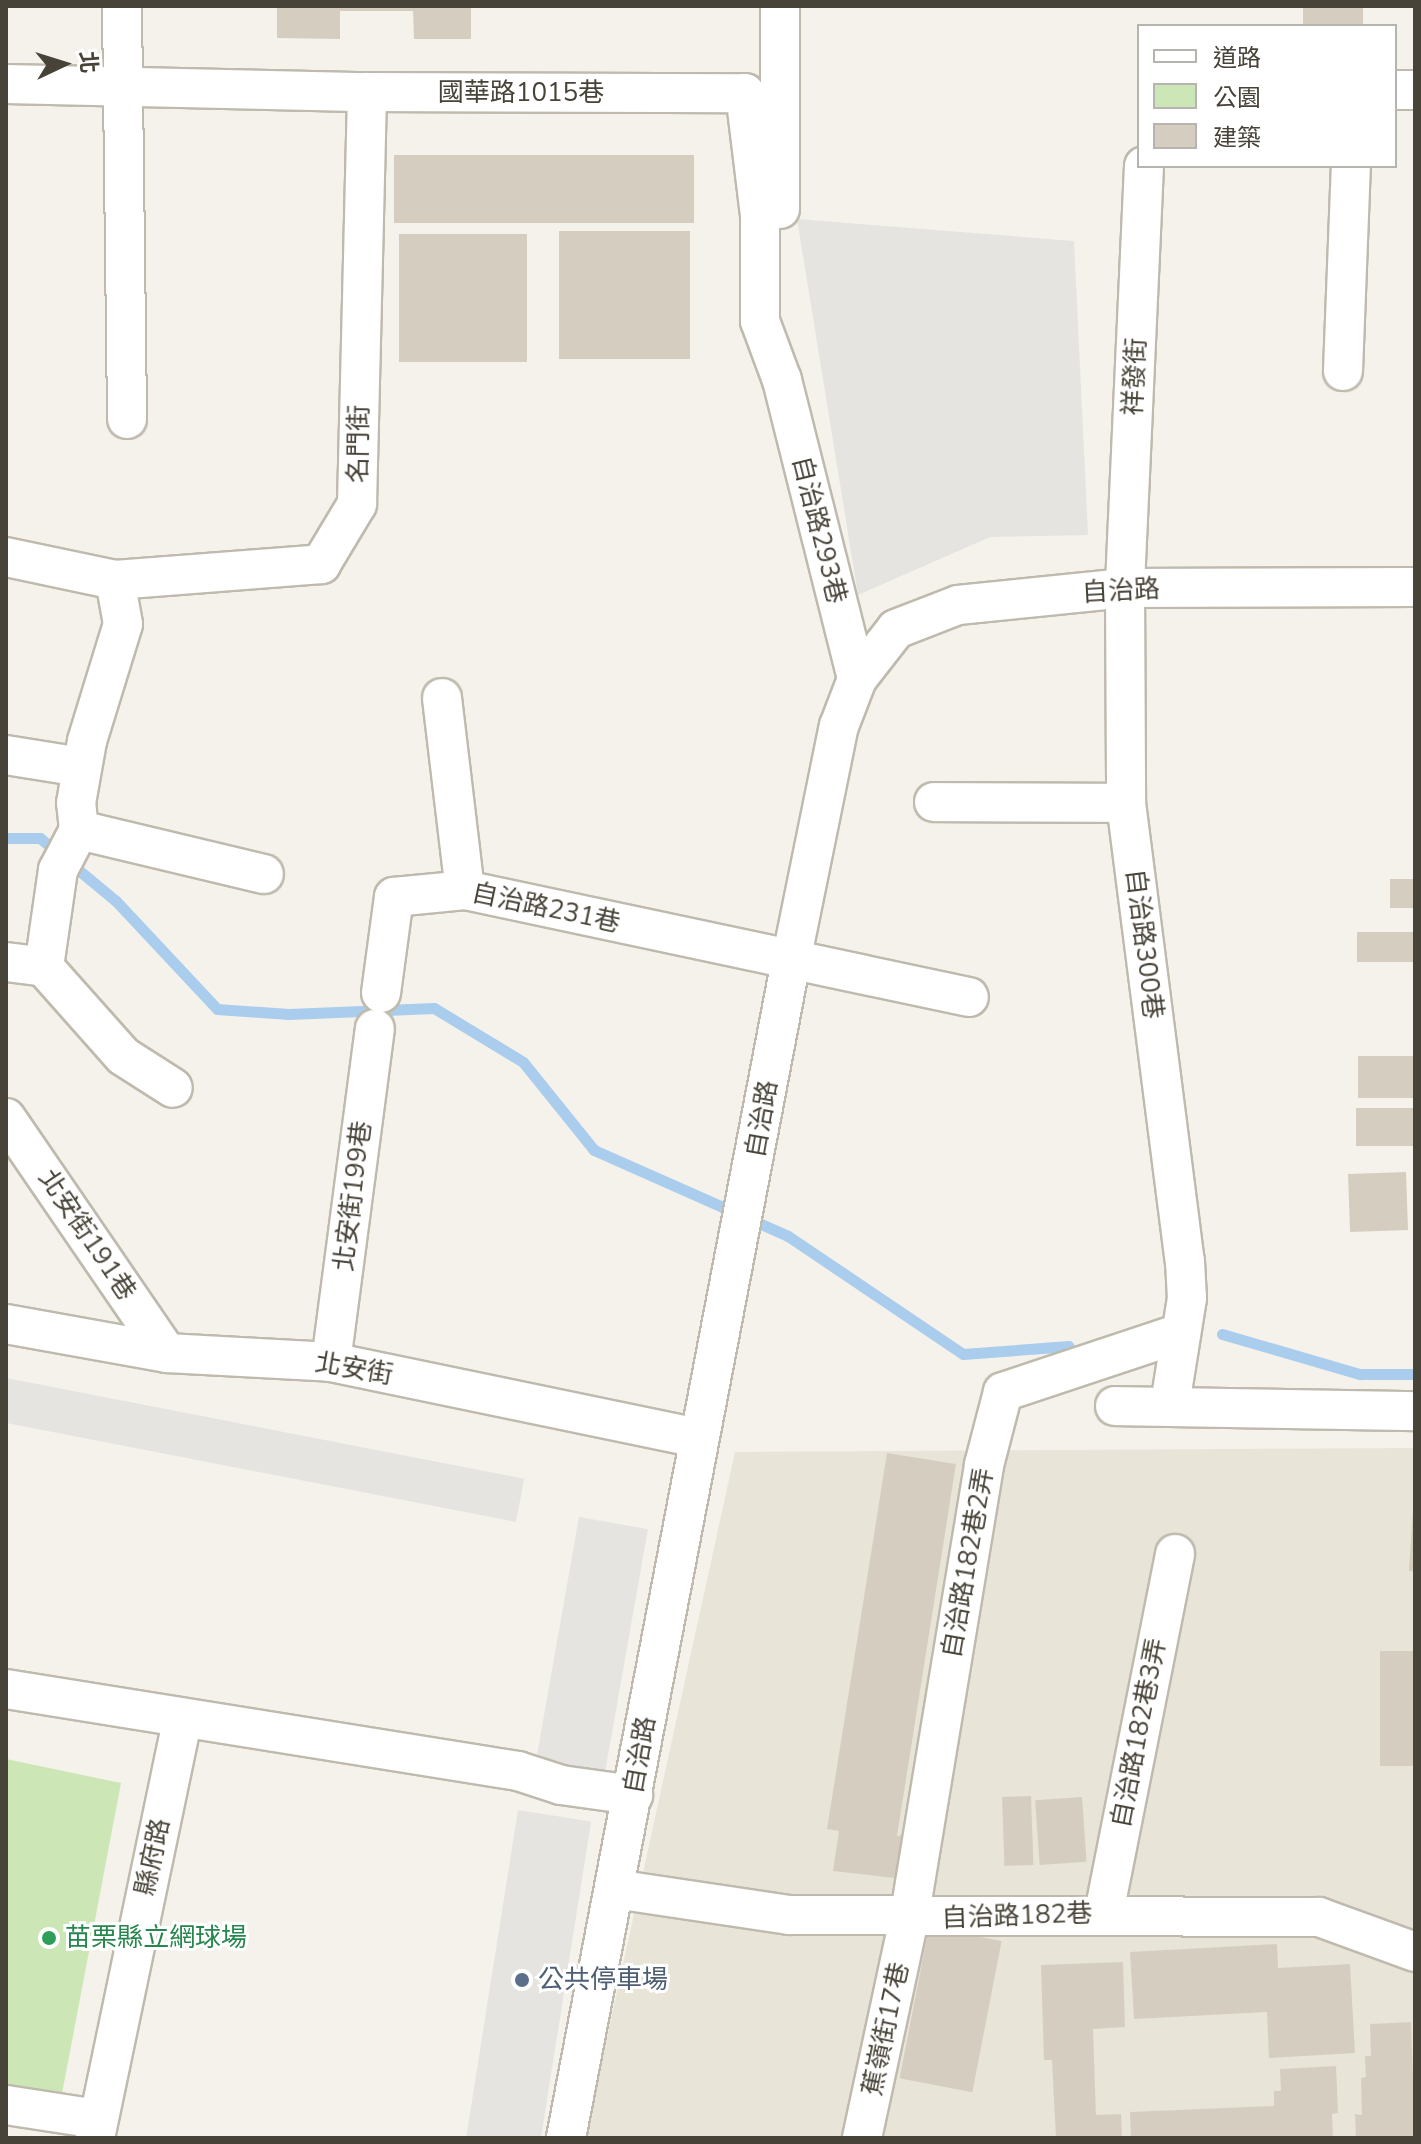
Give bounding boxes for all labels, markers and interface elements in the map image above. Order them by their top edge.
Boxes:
north arrow [24,24,104,104]
legend [1137,24,1397,168]
text: 道路 [1213,42,1261,74]
text: 北 [72,50,104,74]
street label: 國華路1015巷 [438,77,604,109]
text: 公園 [1213,82,1261,114]
text: 建築 [1213,122,1261,154]
street label: 祥發街 [1117,337,1153,417]
street label: 名門街 [343,405,375,483]
street label: 自治路293巷 [786,453,852,607]
street label: 自治路 [1081,573,1161,609]
street label: 自治路300巷 [1119,867,1169,1021]
street label: 自治路231巷 [469,877,623,939]
street label: 自治路 [740,1078,784,1160]
street label: 北安街199巷 [328,1119,378,1273]
street label: 北安街191巷 [32,1164,142,1306]
street label: 北安街 [313,1347,395,1391]
street label: 自治路182巷2弄 [936,1466,1000,1660]
street label: 自治路182巷3弄 [1105,1636,1173,1830]
street label: 自治路 [618,1714,662,1796]
street label: 縣府路 [130,1816,176,1898]
street label: 自治路182巷 [941,1898,1093,1934]
place label: 苗栗縣立網球場 [65,1922,247,1954]
marker: 苗栗縣立網球場 [40,1929,58,1947]
street label: 蕉嶺街17巷 [857,1960,915,2098]
place label: 公共停車場 [538,1964,668,1996]
marker: 公共停車場 [513,1971,531,1989]

